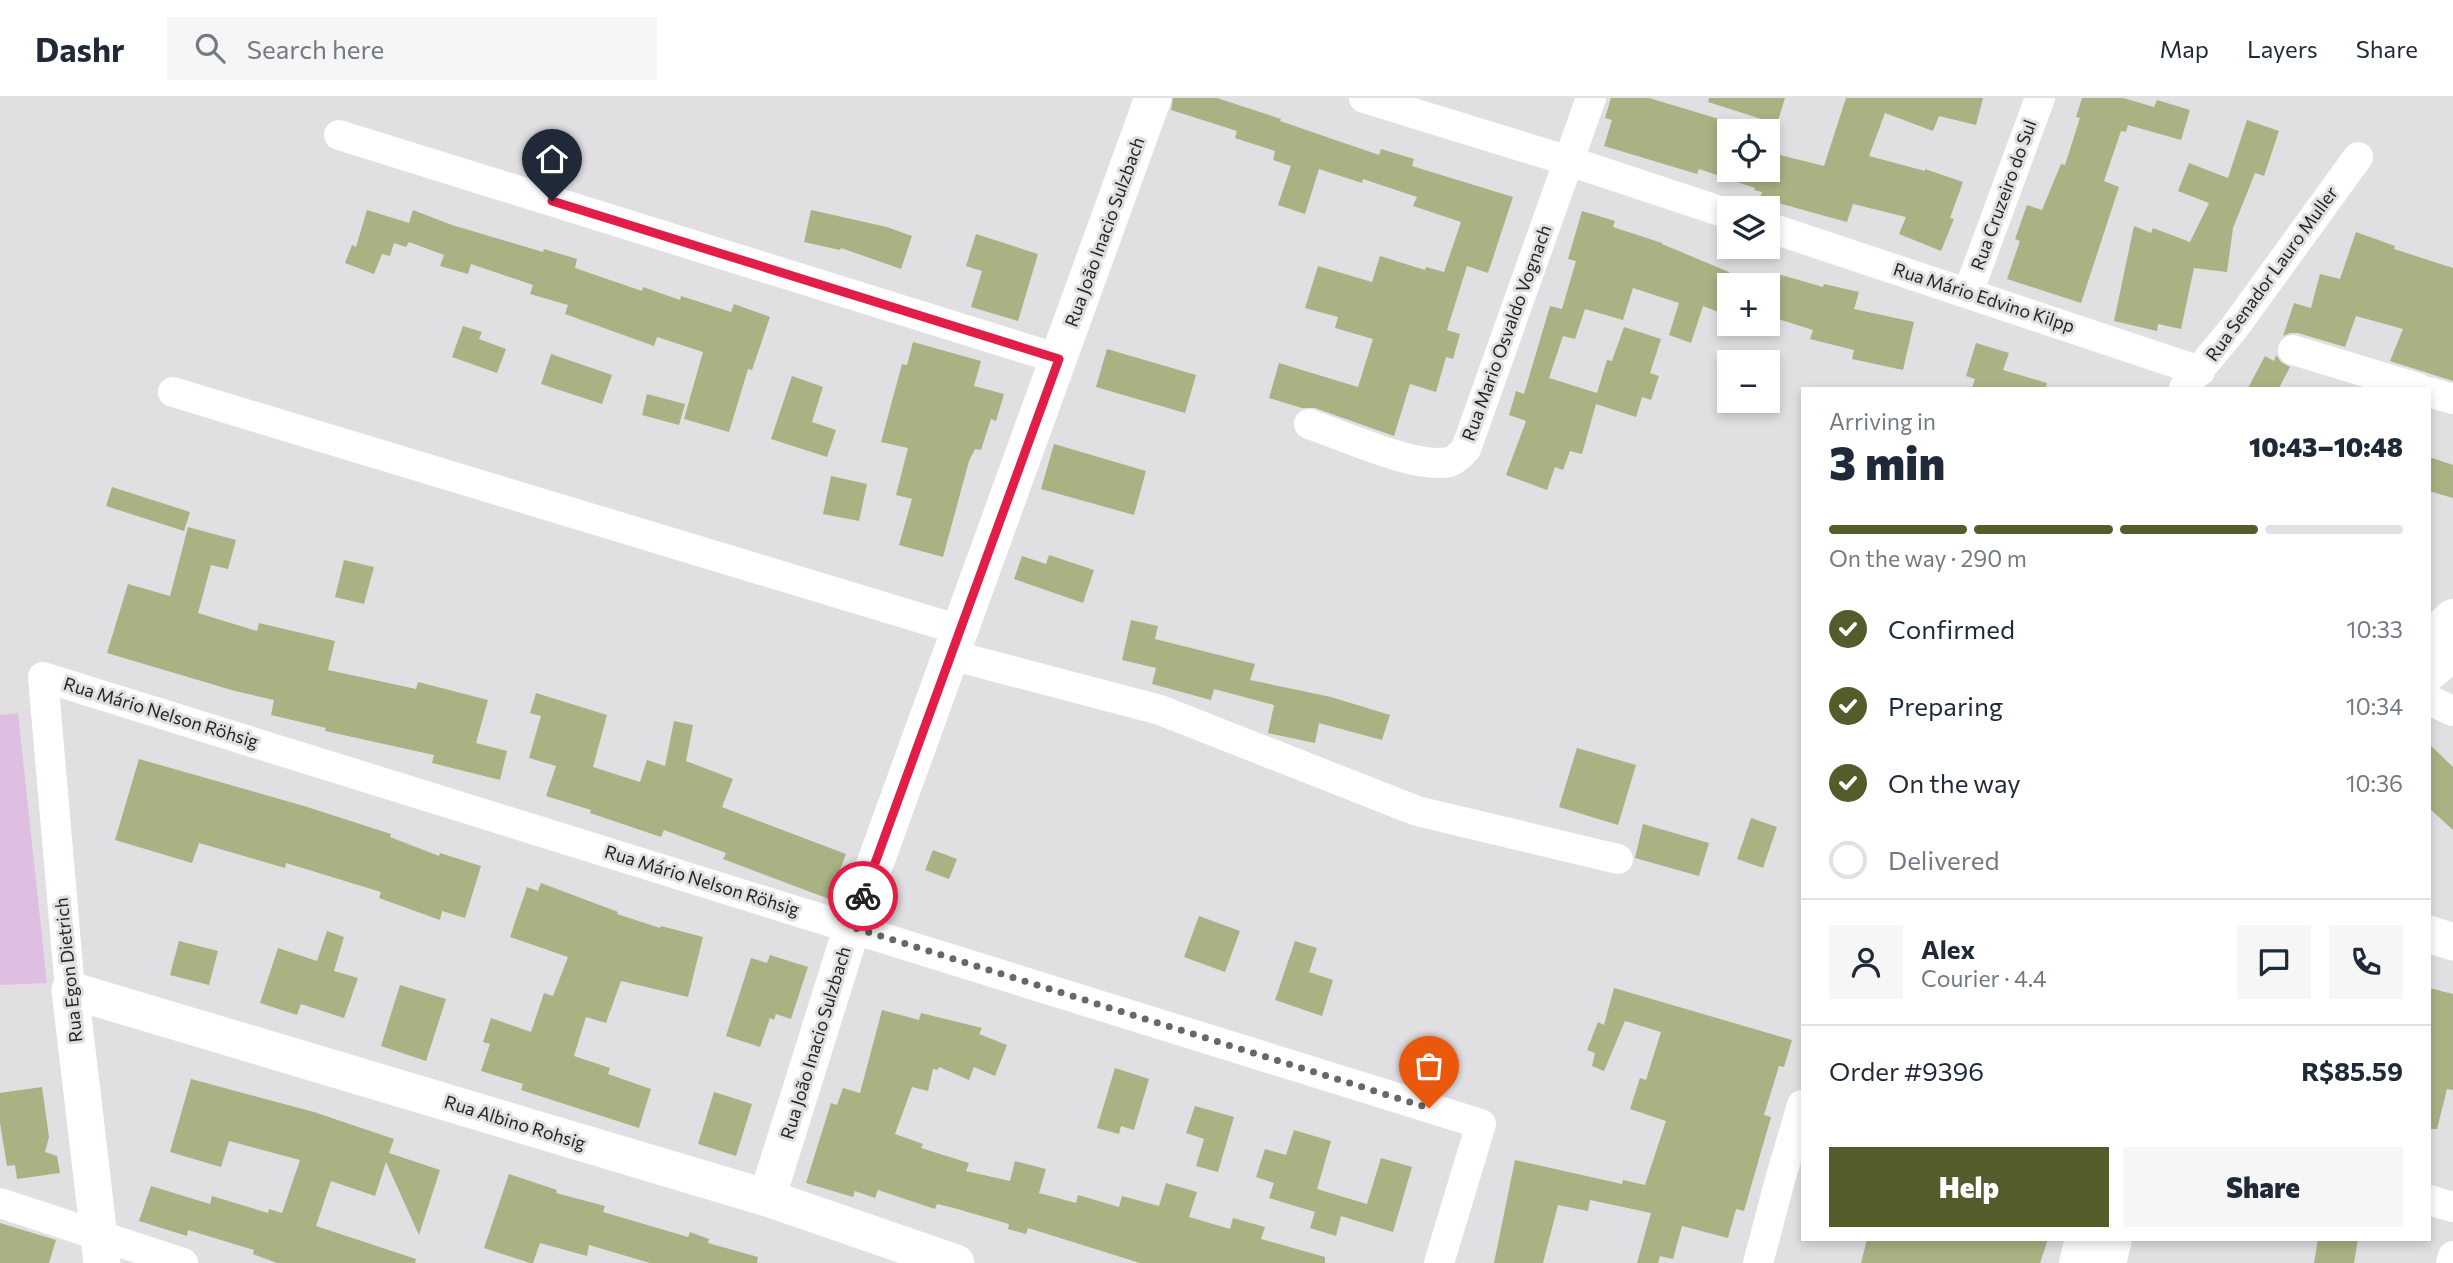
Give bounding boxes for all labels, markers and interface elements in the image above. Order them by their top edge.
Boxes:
search box [167,17,657,80]
text: Dashr [35,28,125,69]
icon: search [191,29,229,67]
text: Search here [247,33,384,64]
text: Map [2160,34,2209,63]
text: Layers [2247,34,2318,63]
text: Share [2356,34,2418,63]
street label: Rua Cruzeiro do Sul [1966,116,2040,273]
map controls [1717,119,1780,413]
button: locate [1717,119,1780,182]
pin [522,129,582,201]
street label: Rua João Inacio Sulzbach [1059,134,1149,330]
icon: home [533,140,571,178]
street label: Rua Senador Lauro Muller [2200,182,2342,365]
button: layers [1717,196,1780,259]
street label: Rua Mario Osvaldo Vognach [1457,222,1555,444]
street label: Rua Mário Edvino Kilpp [1891,257,2078,337]
button: + [1717,273,1780,336]
button: − [1717,350,1780,413]
text: Arriving in [1829,407,1936,435]
text: 10:43–10:48 [2249,431,2403,462]
text: 3 min [1829,433,1945,489]
text: On the way · 290 m [1829,544,2027,572]
icon: check [1829,610,1867,648]
text: Confirmed [1888,613,2015,644]
text: 10:33 [2347,615,2403,643]
street label: Rua Mário Nelson Röhsig [61,672,262,752]
icon: check [1829,687,1867,725]
text: Preparing [1888,690,2003,721]
text: 10:34 [2346,692,2403,720]
icon: check [1829,764,1867,802]
text: On the way [1888,767,2021,798]
text: 10:36 [2346,769,2403,797]
street label: Rua Mário Nelson Röhsig [602,840,803,920]
text: Delivered [1888,844,1999,875]
courier [828,861,898,931]
icon: bike [844,877,882,915]
street label: Rua Egon Dietrich [49,897,87,1044]
button: person [1829,925,1903,999]
button: chat [2237,925,2311,999]
button: phone [2329,925,2403,999]
text: Alex [1921,933,1975,964]
street label: Rua João Inacio Sulzbach [775,944,855,1142]
text: Courier · 4.4 [1921,964,2047,992]
pin [1399,1036,1459,1108]
icon: bag [1410,1047,1448,1085]
text: Order #9396 [1829,1055,1984,1086]
text: R$85.59 [2301,1055,2403,1086]
street label: Rua Albino Rohsig [442,1090,589,1154]
button: Help [1829,1147,2109,1227]
button: Share [2123,1147,2403,1227]

